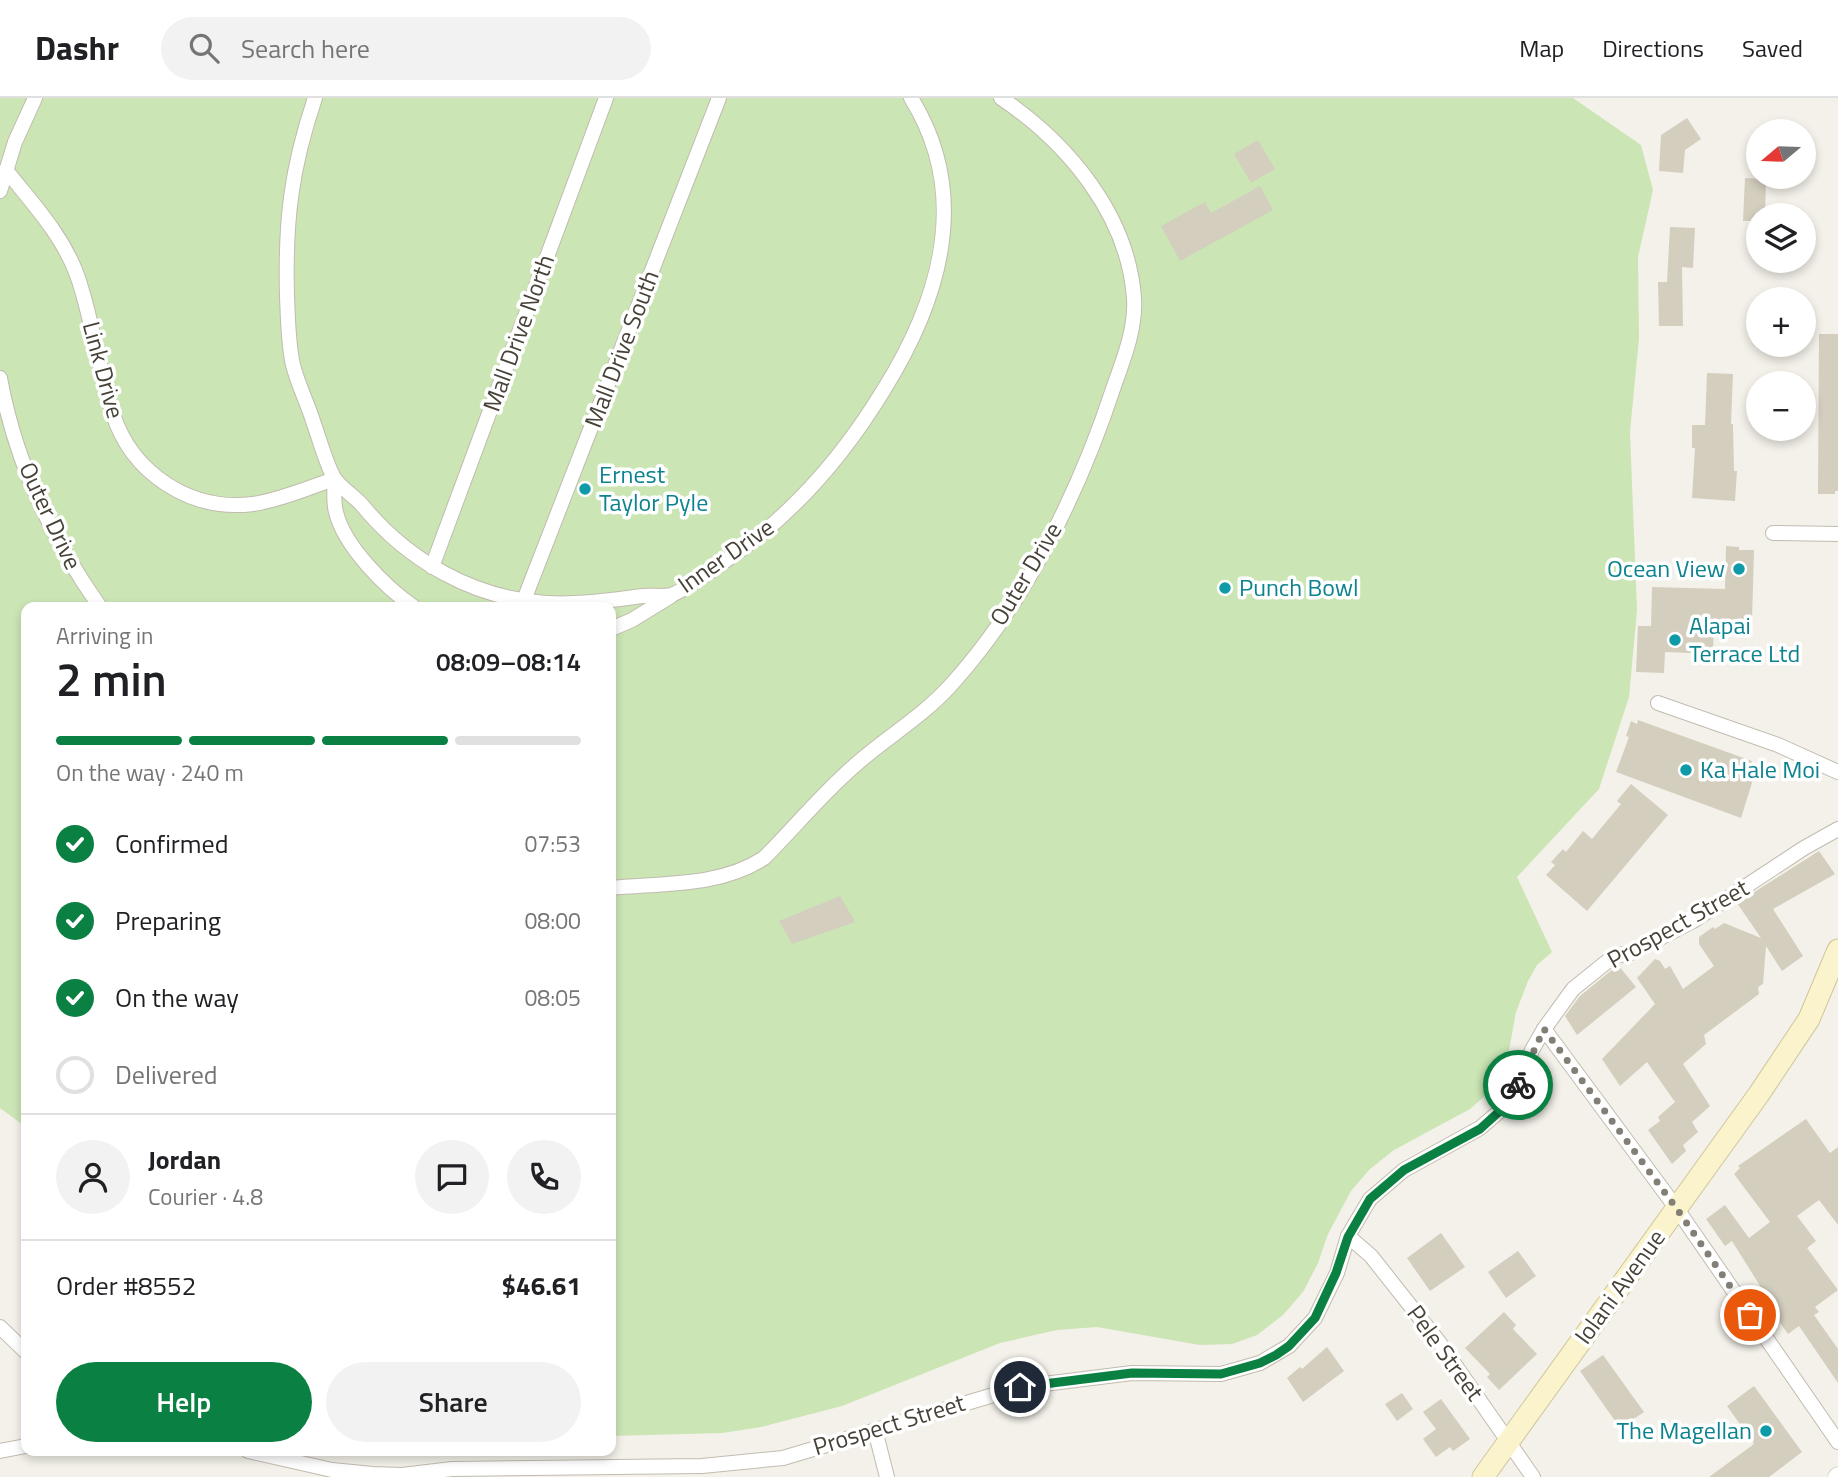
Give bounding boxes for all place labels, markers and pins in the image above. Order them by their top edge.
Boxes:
place label: Ernest Taylor Pyle [599,456,708,520]
marker: Ernest Taylor Pyle [577,481,593,497]
place label: Ocean View [1607,550,1725,586]
marker: Ocean View [1731,561,1747,577]
place label: Punch Bowl [1239,569,1359,605]
marker: Punch Bowl [1217,580,1233,596]
place label: Alapai Terrace Ltd [1689,607,1800,671]
marker: Alapai Terrace Ltd [1667,632,1683,648]
place label: Ka Hale Moi [1700,751,1820,787]
marker: Ka Hale Moi [1678,762,1694,778]
pin [1720,1285,1780,1345]
pin [990,1357,1050,1417]
place label: The Magellan [1616,1412,1752,1448]
marker: The Magellan [1758,1423,1774,1439]

